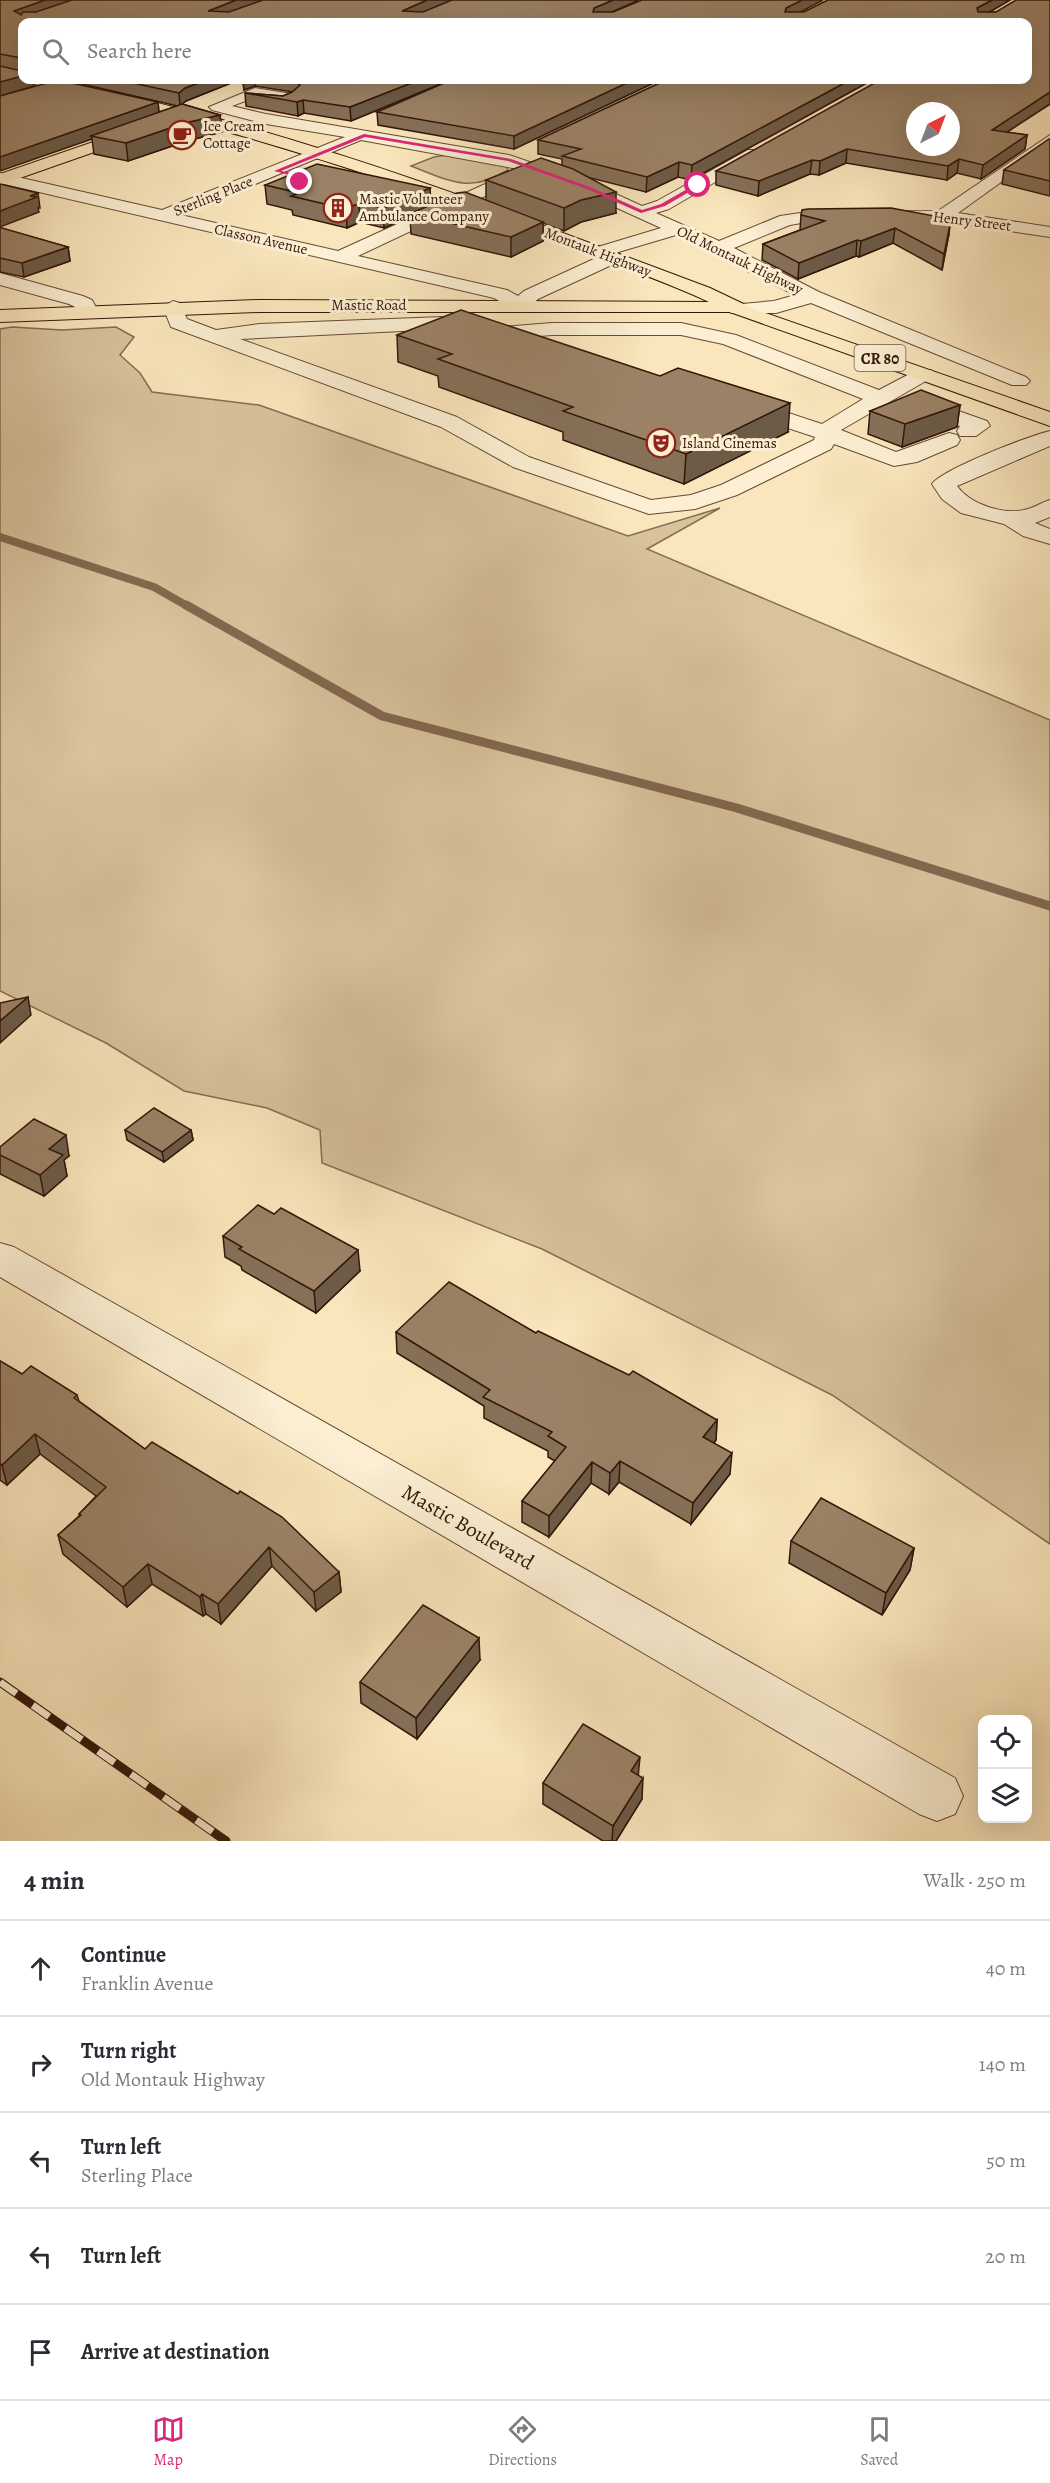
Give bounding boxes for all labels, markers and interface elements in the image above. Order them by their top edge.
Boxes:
search box [18,18,1032,84]
icon: search [39,35,72,68]
text: Search here [87,36,192,66]
north arrow [906,102,960,156]
place label: Ice Cream Cottage [203,116,265,153]
cafe icon: Ice Cream Cottage [166,119,198,151]
route end [286,168,312,194]
street label: Sterling Place [170,171,256,221]
route start [684,171,710,197]
place label: Mastic Volunteer Ambulance Company [358,189,489,226]
building icon: Mastic Volunteer Ambulance Company [322,192,354,224]
street label: Henry Street [932,206,1012,236]
street label: Classon Avenue [212,219,310,260]
street label: Old Montauk Highway [674,221,807,299]
street label: Montauk Highway [542,222,655,282]
street label: Mastic Road [331,295,408,315]
road number: CR 80 [854,345,906,371]
theatre icon: Island Cinemas [645,427,677,459]
place label: Island Cinemas [682,433,777,453]
street label: Mastic Boulevard [397,1478,540,1577]
map controls [978,1715,1032,1823]
button: locate [978,1715,1032,1769]
button: layers [978,1769,1032,1823]
text: 4 min [24,1863,85,1898]
text: Walk · 250 m [924,1867,1026,1894]
text: Continue [81,1940,166,1970]
icon: ahead [24,1952,57,1985]
text: 40 m [986,1955,1026,1982]
text: Franklin Avenue [81,1970,214,1997]
text: Turn right [81,2036,177,2066]
icon: right [24,2048,57,2081]
text: 140 m [979,2051,1026,2078]
text: Old Montauk Highway [81,2066,265,2093]
text: Turn left [81,2132,161,2162]
icon: left [24,2144,57,2177]
text: 50 m [986,2147,1026,2174]
text: Sterling Place [81,2162,193,2189]
icon: left [24,2240,57,2273]
text: Turn left [81,2241,161,2271]
text: 20 m [985,2243,1026,2270]
icon: arrive [24,2336,57,2369]
text: Arrive at destination [81,2337,270,2367]
tab: Map [152,2413,185,2471]
tab: Directions [488,2413,557,2471]
tab: Saved [860,2413,898,2471]

